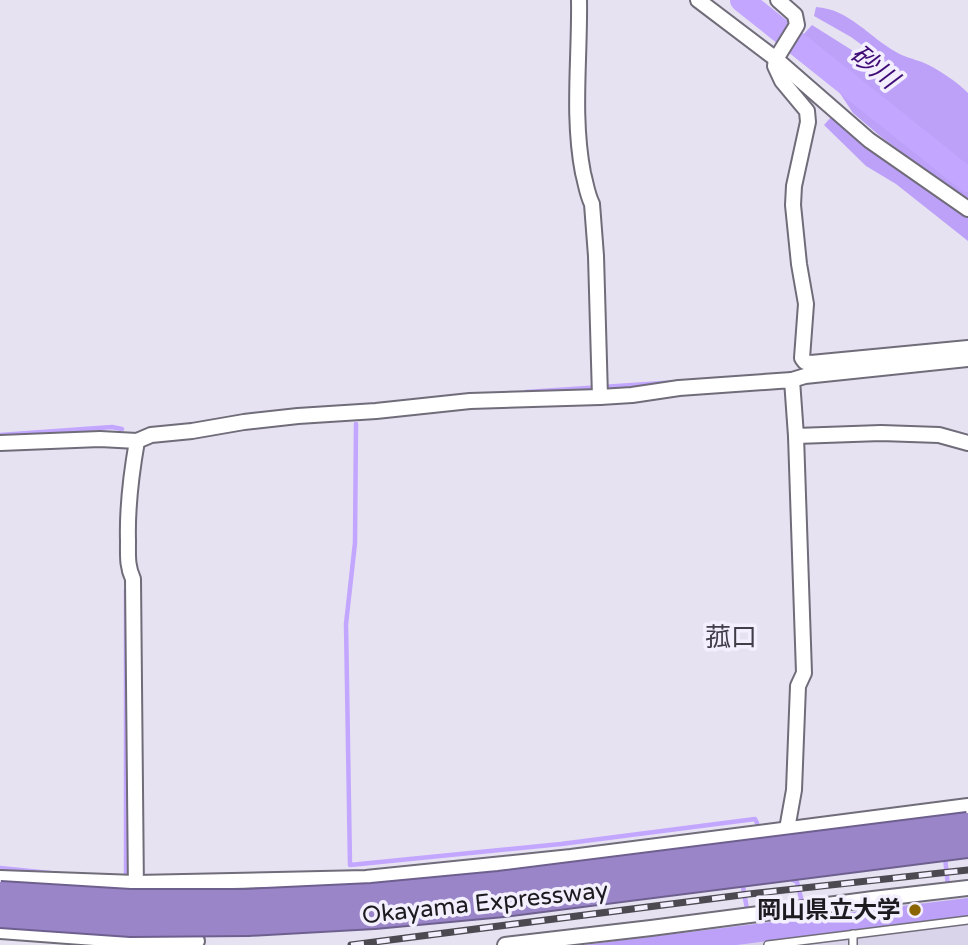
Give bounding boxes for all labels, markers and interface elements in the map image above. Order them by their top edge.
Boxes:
water label: 砂川 [844,39,906,97]
district label: 菰口 [705,622,757,653]
street label: Okayama Expressway [361,876,610,930]
place label: 岡山県立大学 [757,896,901,925]
marker: 岡山県立大学 [907,902,923,918]

